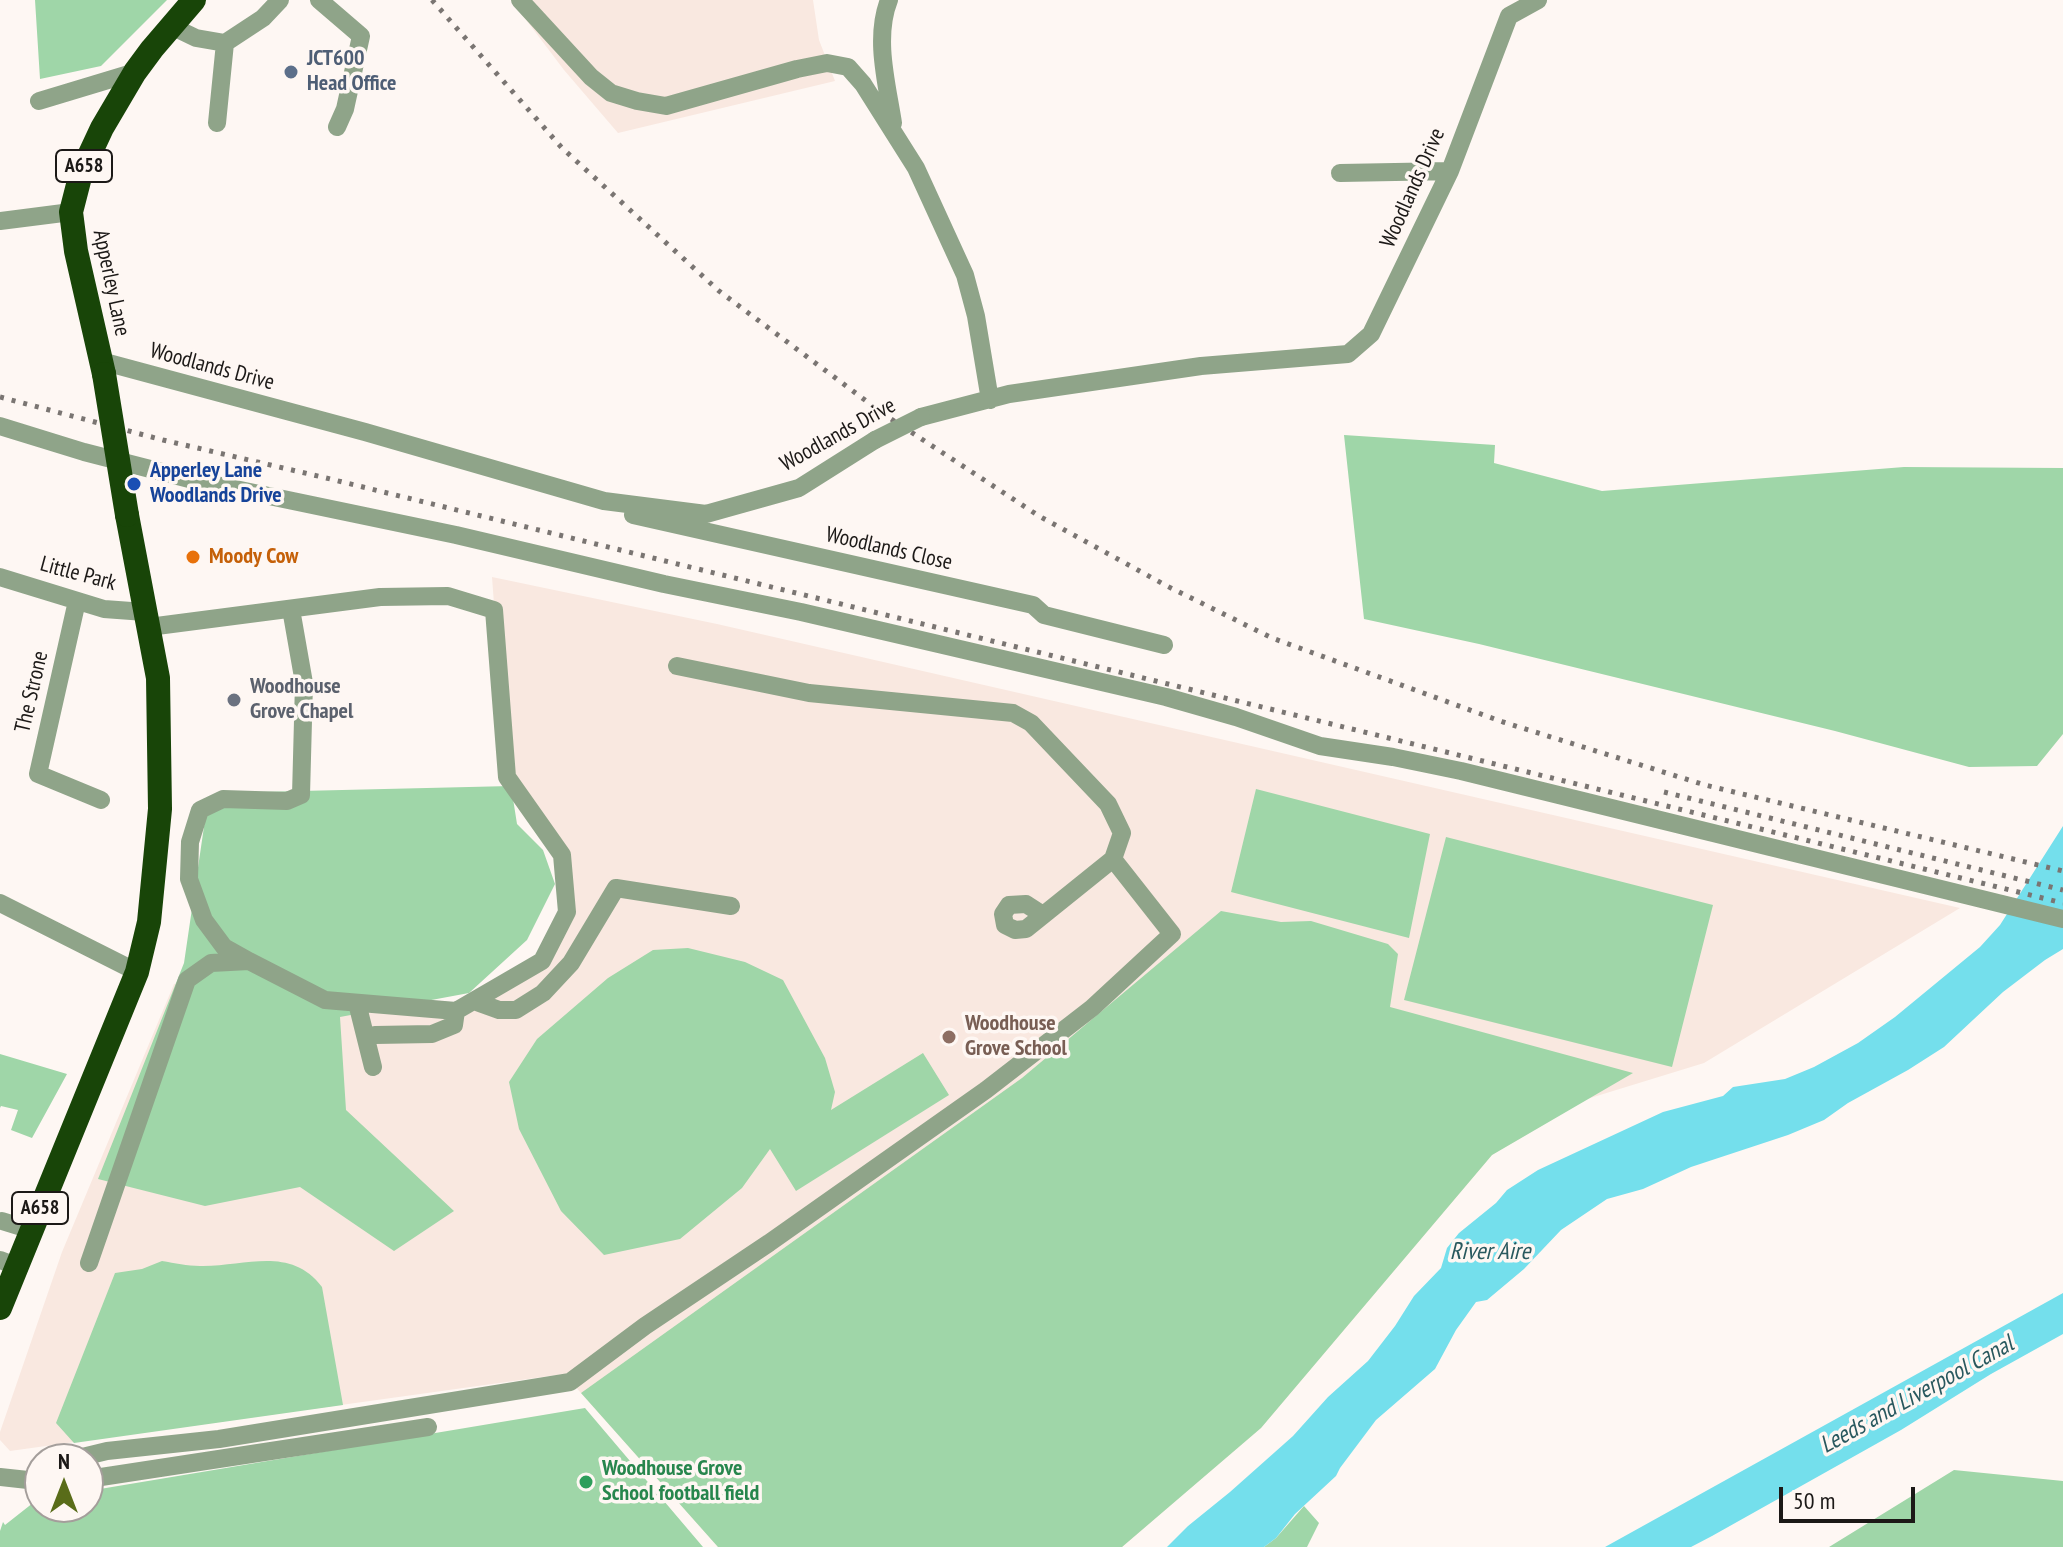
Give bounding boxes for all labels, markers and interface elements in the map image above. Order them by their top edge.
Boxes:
place label: JCT600 Head Office [307,46,397,98]
marker: JCT600 Head Office [282,63,300,81]
street label: Woodlands Drive [1375,124,1451,252]
road number: A658 [56,150,112,182]
street label: Apperley Lane [87,228,135,338]
street label: Woodlands Drive [147,338,277,396]
street label: Woodlands Drive [776,392,900,478]
place label: Apperley Lane Woodlands Drive [150,458,282,510]
marker: Apperley Lane Woodlands Drive [125,475,143,493]
street label: Woodlands Close [823,522,955,576]
place label: Moody Cow [209,544,298,570]
marker: Moody Cow [184,548,202,566]
street label: Little Park [37,551,119,597]
street label: The Strone [10,649,54,735]
place label: Woodhouse Grove Chapel [250,674,353,726]
marker: Woodhouse Grove Chapel [225,691,243,709]
place label: Woodhouse Grove School [965,1011,1067,1062]
marker: Woodhouse Grove School [940,1028,958,1046]
road number: A658 [12,1192,68,1224]
water label: River Aire [1450,1238,1530,1266]
water label: Leeds and Liverpool Canal [1815,1330,2019,1460]
north arrow [24,1443,104,1523]
text: N [58,1447,70,1475]
place label: Woodhouse Grove School football field [602,1456,759,1508]
scale bar [1783,1471,1919,1521]
marker: Woodhouse Grove School football field [577,1473,595,1491]
text: 50 m [1793,1485,1835,1516]

